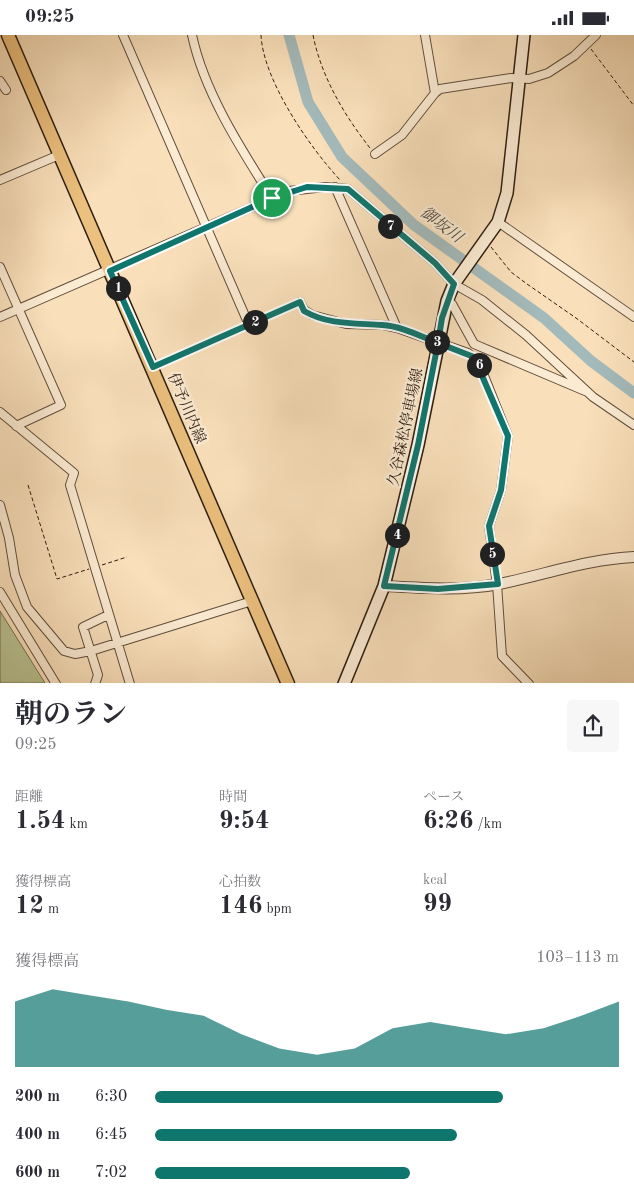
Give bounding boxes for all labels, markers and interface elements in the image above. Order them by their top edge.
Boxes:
text: 09:25 [25,8,74,27]
pin [251,177,293,219]
icon: arrive [258,184,286,212]
water label: 御坂川 [417,203,468,248]
pin: 7 [378,213,402,239]
text: 7 [386,219,395,233]
pin: 1 [106,275,130,301]
text: 1 [114,281,123,295]
pin: 2 [242,309,268,335]
text: 2 [251,315,260,329]
pin: 3 [424,329,450,355]
text: 3 [433,335,442,349]
pin: 6 [466,353,492,377]
text: 6 [475,358,484,372]
street label: 久谷森松停車場線 [385,367,426,488]
street label: 伊予川内線 [164,370,209,446]
pin: 4 [384,523,410,547]
text: 4 [393,528,402,542]
pin: 5 [480,541,504,567]
text: 5 [488,547,497,561]
button: share [567,700,619,752]
text: 朝のラン [15,702,127,730]
text: 09:25 [15,737,57,753]
text: 距離 [15,790,43,804]
text: 時間 [219,790,247,804]
text: ペース [423,790,464,804]
text: 1.54 [15,809,66,834]
text: 9:54 [219,809,270,834]
text: 6:26 [423,809,474,834]
text: km [66,817,88,831]
text: /km [474,817,502,831]
text: kcal [423,873,447,887]
text: 獲得標高 [15,875,71,889]
text: 心拍数 [219,875,261,889]
text: 99 [423,892,452,917]
text: 12 [15,894,44,919]
text: 146 [219,894,263,919]
text: m [44,902,59,916]
text: bpm [263,902,292,916]
text: 103–113 m [536,950,619,966]
text: 獲得標高 [15,954,79,970]
text: 200 m [15,1089,60,1105]
text: 6:30 [95,1089,127,1105]
text: 400 m [15,1127,60,1143]
text: 6:45 [95,1127,127,1143]
text: 600 m [15,1165,60,1181]
text: 7:02 [95,1165,127,1181]

